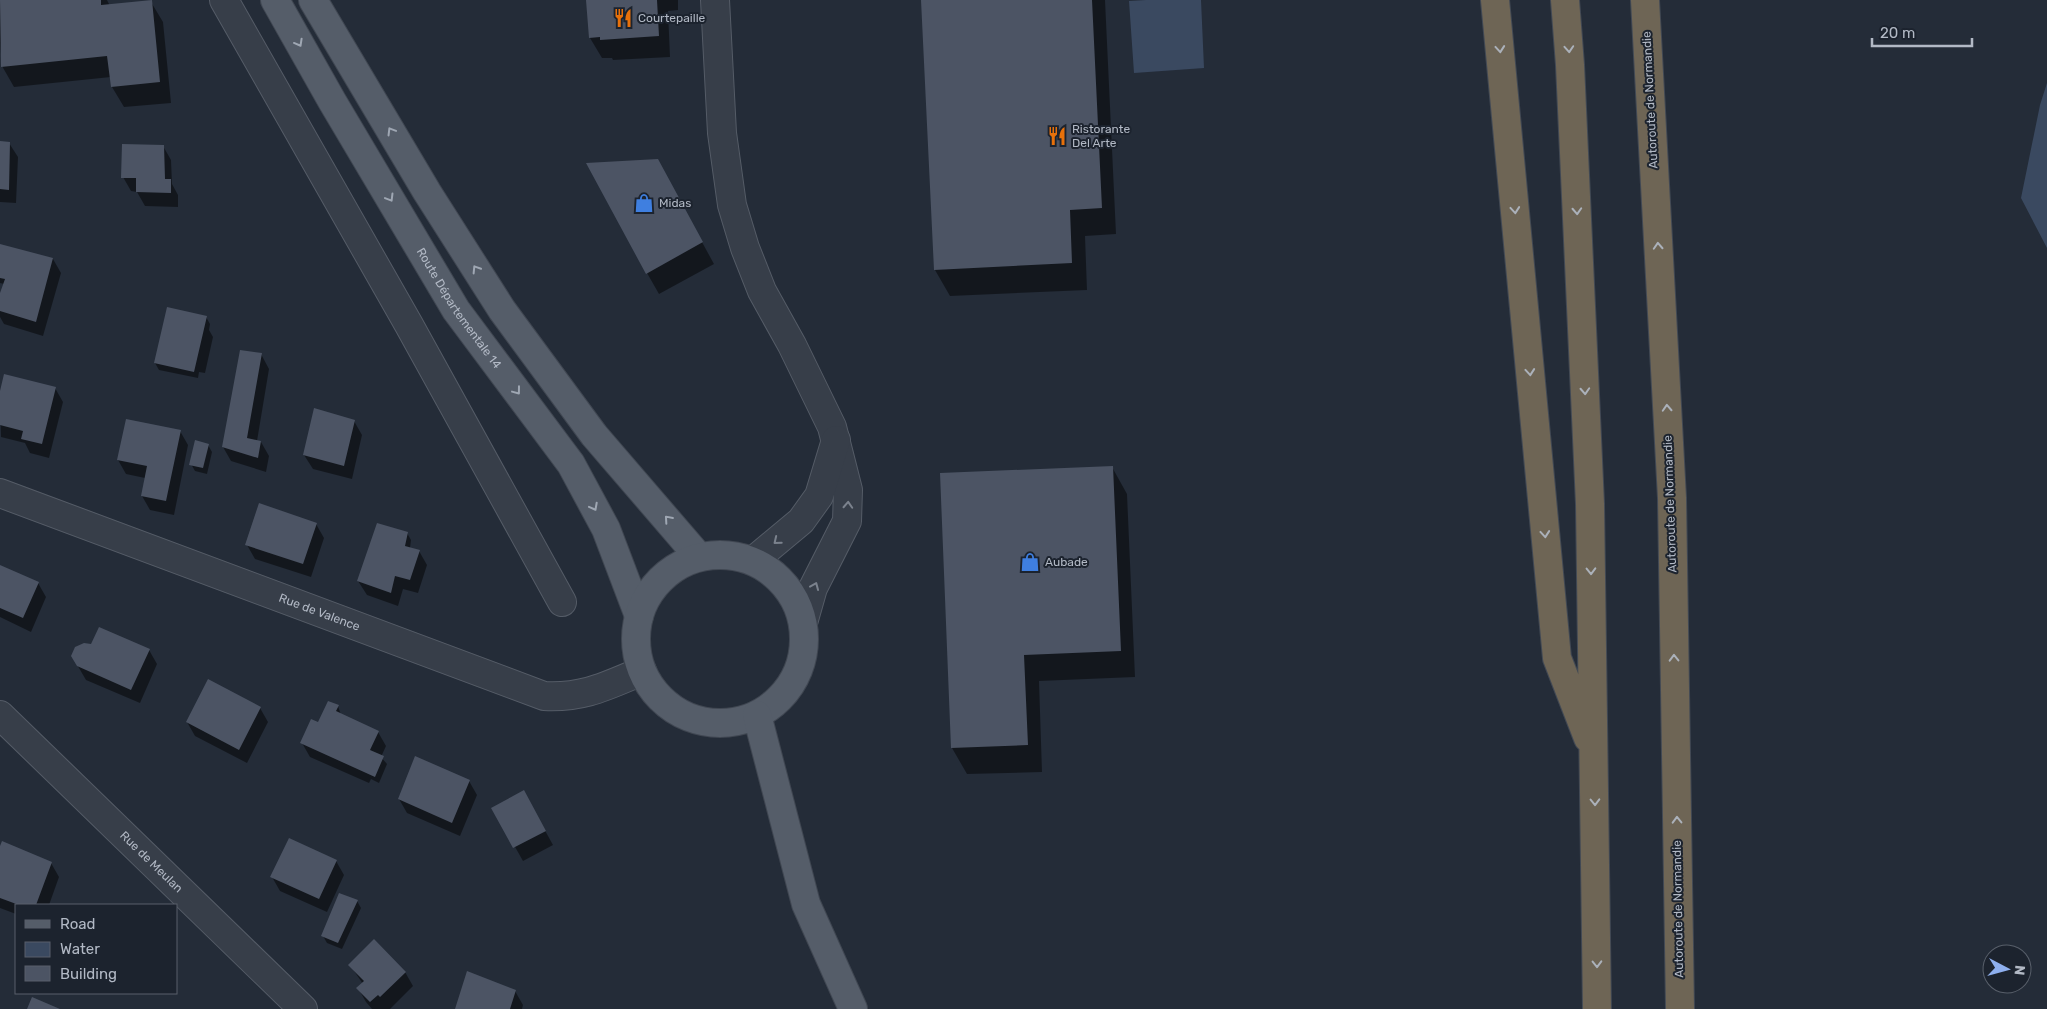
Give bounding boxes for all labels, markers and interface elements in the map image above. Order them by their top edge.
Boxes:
restaurant icon: Courtepaille [612,7,634,29]
place label: Courtepaille [638,11,706,25]
scale bar [1872,15,1972,47]
text: 20 m [1880,24,1915,42]
street label: Autoroute de Normandie [1639,31,1661,169]
one-way arrow [293,37,303,46]
one-way arrow [1494,45,1505,53]
one-way arrow [1563,45,1574,53]
place label: Ristorante Del Arte [1072,122,1130,150]
restaurant icon: Ristorante Del Arte [1046,125,1068,147]
one-way arrow [387,127,397,136]
shop icon: Midas [633,192,655,214]
one-way arrow [383,193,393,202]
place label: Midas [659,196,691,210]
one-way arrow [1509,207,1520,215]
one-way arrow [1572,208,1582,215]
one-way arrow [1653,241,1664,249]
street label: Route Départementale 14 [414,245,504,372]
one-way arrow [473,265,482,274]
one-way arrow [1524,368,1535,376]
one-way arrow [511,385,520,395]
one-way arrow [1580,387,1591,395]
one-way arrow [1661,404,1672,412]
street label: Autoroute de Normandie [1661,435,1679,573]
one-way arrow [588,501,598,510]
one-way arrow [842,501,853,509]
one-way arrow [665,516,674,525]
one-way arrow [1539,530,1550,538]
one-way arrow [774,535,783,544]
shop icon: Aubade [1019,551,1041,573]
place label: Aubade [1045,555,1088,569]
one-way arrow [1586,567,1597,575]
one-way arrow [809,582,820,591]
street label: Rue de Valence [277,591,362,634]
one-way arrow [1669,654,1679,662]
one-way arrow [1590,798,1600,806]
one-way arrow [1672,816,1682,824]
street label: Rue de Meulan [117,828,186,895]
street label: Autoroute de Normandie [1670,840,1686,978]
legend [15,904,178,994]
text: Road [60,915,96,933]
text: Water [60,940,100,958]
north arrow [1982,944,2032,994]
one-way arrow [1592,960,1602,968]
text: N [2010,964,2028,976]
text: Building [60,965,117,983]

